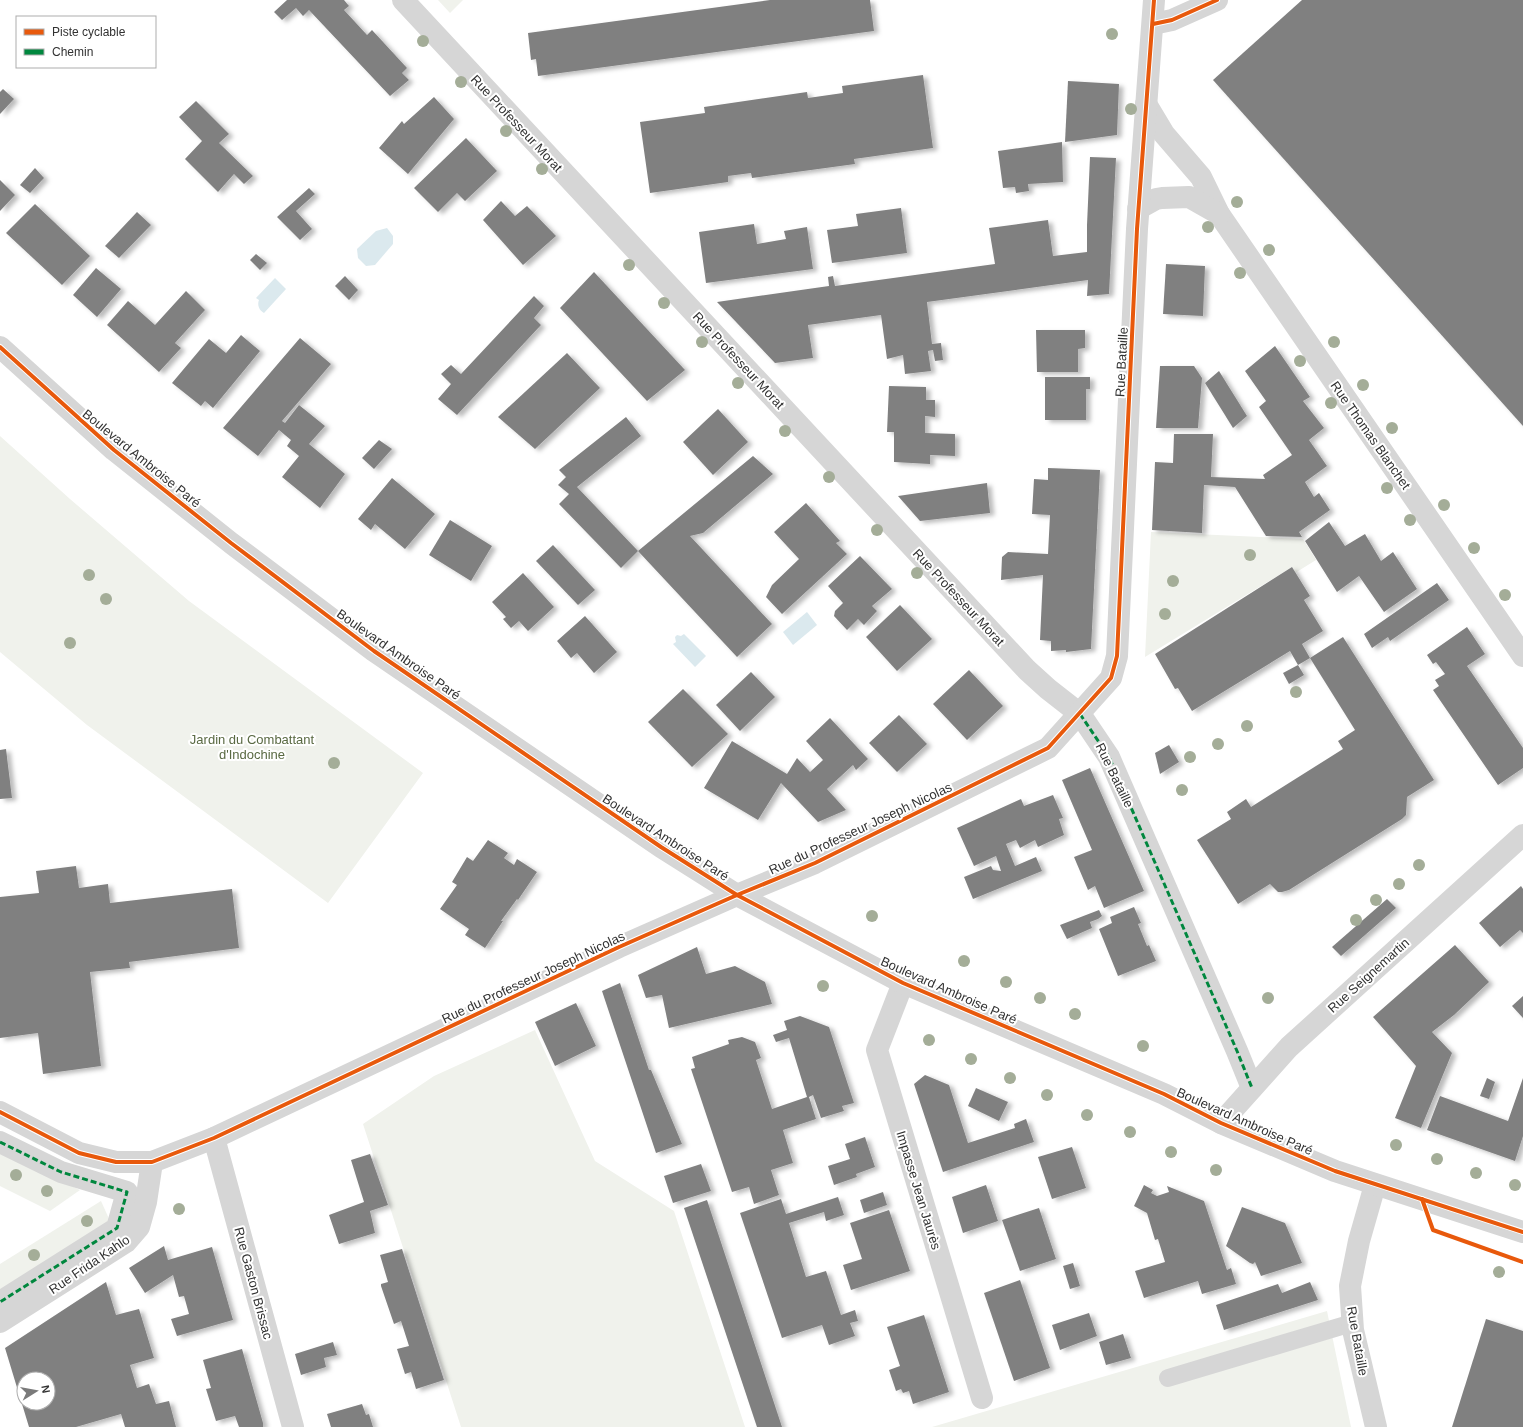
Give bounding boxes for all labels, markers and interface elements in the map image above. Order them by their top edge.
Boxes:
legend [16,16,156,68]
text: Piste cyclable [52,25,126,39]
text: Chemin [52,45,93,59]
street label: Rue Professeur Morat [468,72,566,175]
street label: Rue Professeur Morat [690,309,788,412]
street label: Rue Bataille [1112,327,1131,397]
street label: Rue Thomas Blanchet [1328,378,1414,492]
street label: Boulevard Ambroise Paré [80,406,204,511]
street label: Rue Professeur Morat [910,546,1008,649]
street label: Boulevard Ambroise Paré [334,606,463,703]
park label: Jardin du Combattant d'Indochine [190,732,315,762]
street label: Rue Bataille [1092,740,1137,810]
street label: Rue du Professeur Joseph Nicolas [766,779,955,878]
street label: Boulevard Ambroise Paré [600,791,732,884]
street label: Rue du Professeur Joseph Nicolas [439,928,628,1027]
street label: Rue Seignemartin [1325,935,1412,1016]
street label: Boulevard Ambroise Paré [878,954,1019,1027]
street label: Boulevard Ambroise Paré [1174,1085,1315,1158]
street label: Impasse Jean Jaurès [893,1129,944,1252]
street label: Rue Gaston Brissac [231,1225,276,1341]
street label: Rue Frida Kahlo [46,1232,132,1297]
street label: Rue Bataille [1344,1305,1371,1377]
north arrow [16,1371,56,1411]
text: N [39,1384,52,1394]

